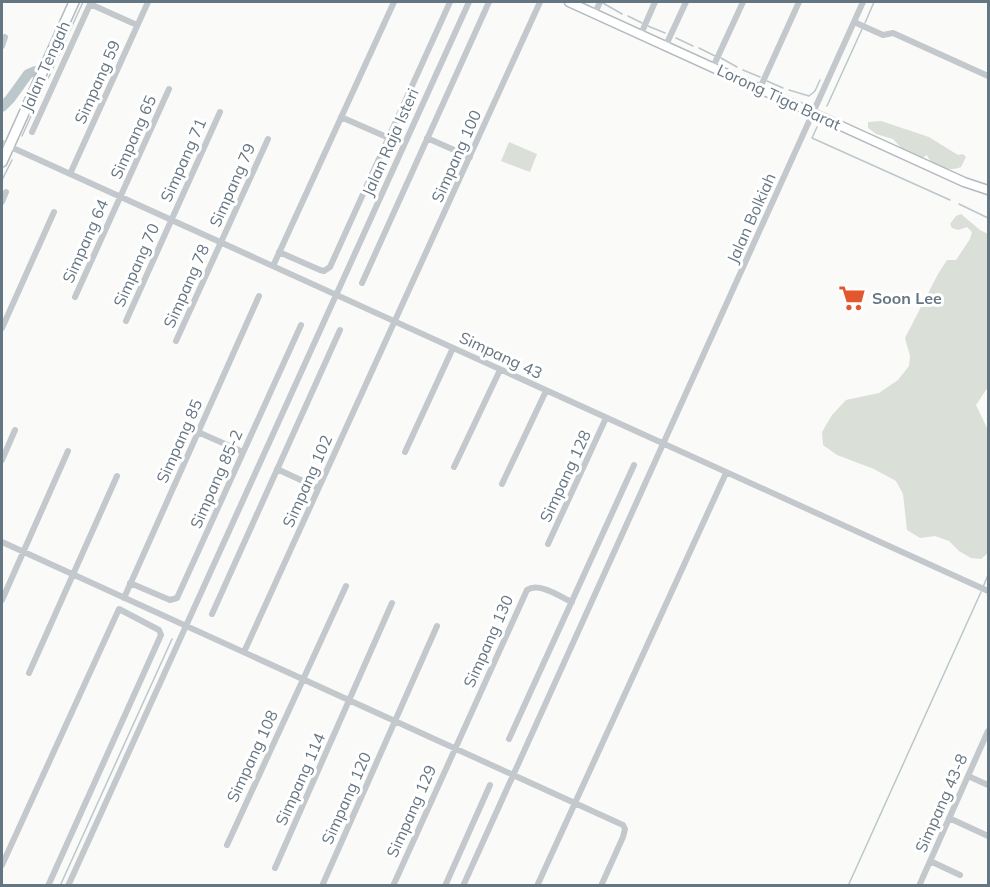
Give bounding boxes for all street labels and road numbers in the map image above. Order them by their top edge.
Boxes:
street label: Jalan Tengah [16,18,74,114]
street label: Simpang 59 [70,37,124,127]
street label: Lorong Tiga Barat [714,60,844,135]
street label: Jalan Raja Isteri [357,85,423,199]
street label: Simpang 65 [106,92,160,182]
street label: Simpang 100 [427,107,485,205]
street label: Simpang 71 [156,115,210,205]
street label: Simpang 79 [205,140,259,230]
street label: Jalan Bolkiah [722,170,780,266]
street label: Simpang 64 [58,196,112,286]
street label: Simpang 70 [109,220,163,310]
street label: Simpang 78 [159,241,213,331]
street label: Simpang 43 [456,327,546,383]
street label: Simpang 85 [152,396,206,486]
street label: Simpang 85-2 [185,427,247,531]
street label: Simpang 128 [535,427,595,525]
street label: Simpang 102 [278,432,336,530]
street label: Simpang 130 [459,592,517,690]
street label: Simpang 108 [222,707,282,805]
street label: Simpang 114 [271,729,329,828]
street label: Simpang 120 [317,749,375,847]
street label: Simpang 43-8 [910,751,972,855]
street label: Simpang 129 [382,762,440,860]

